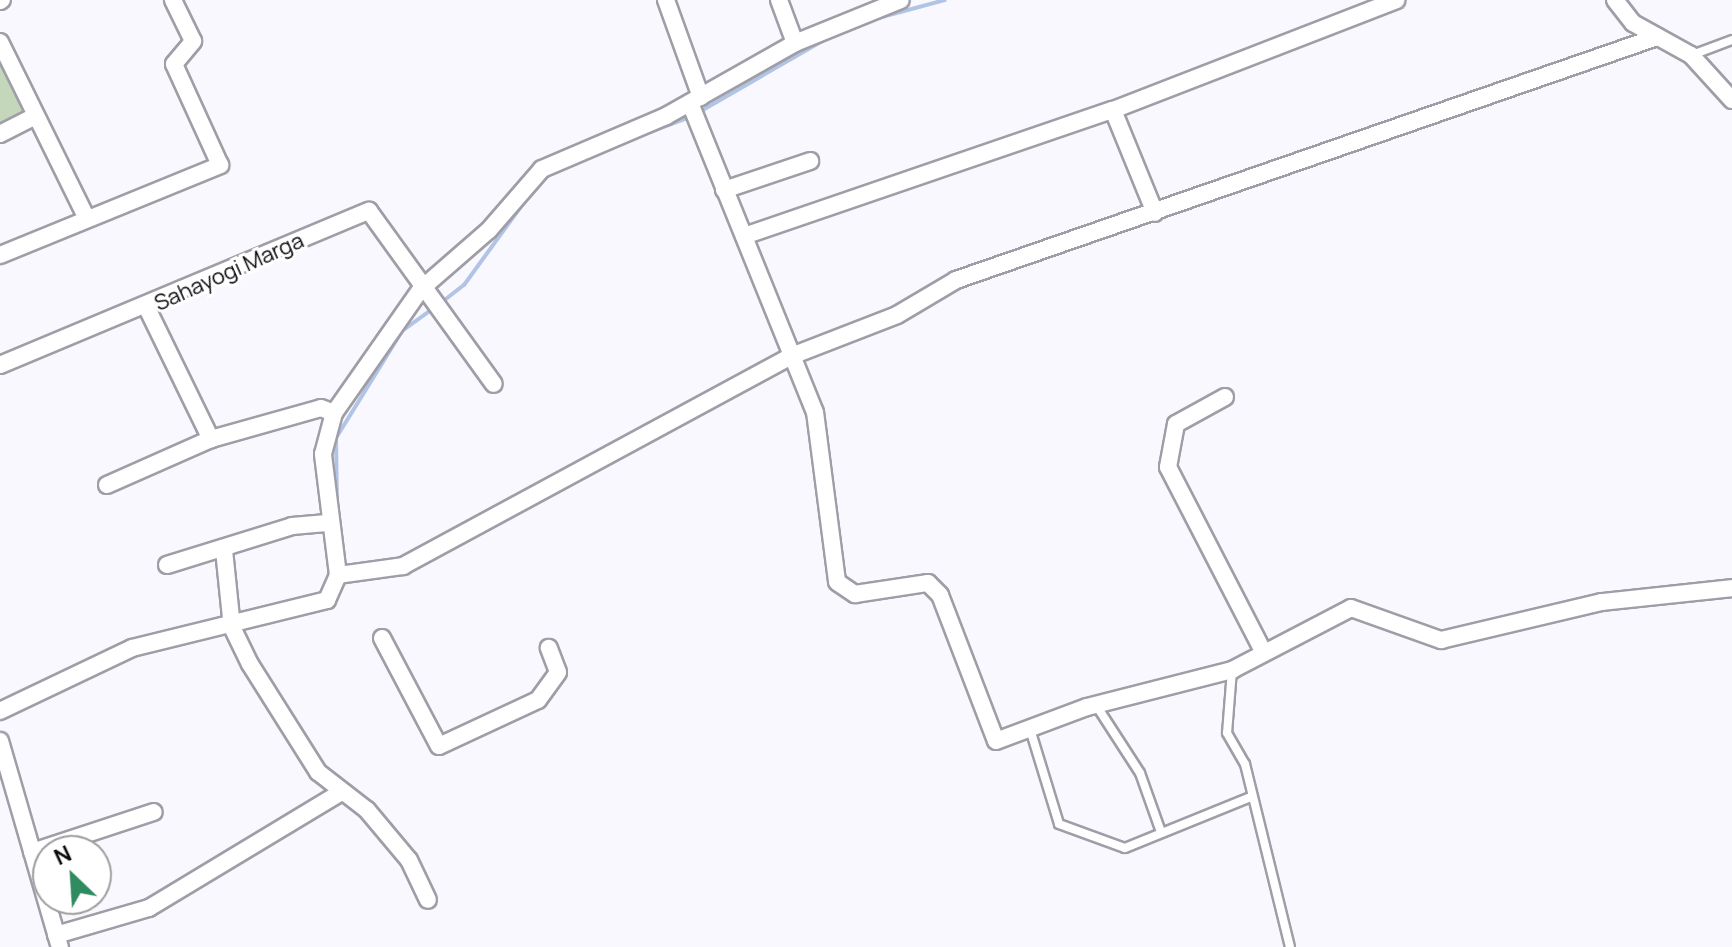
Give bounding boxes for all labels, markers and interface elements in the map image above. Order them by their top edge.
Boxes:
street label: Sahayogi Marga [150,227,308,317]
north arrow [32,835,112,915]
text: N [49,838,76,872]

